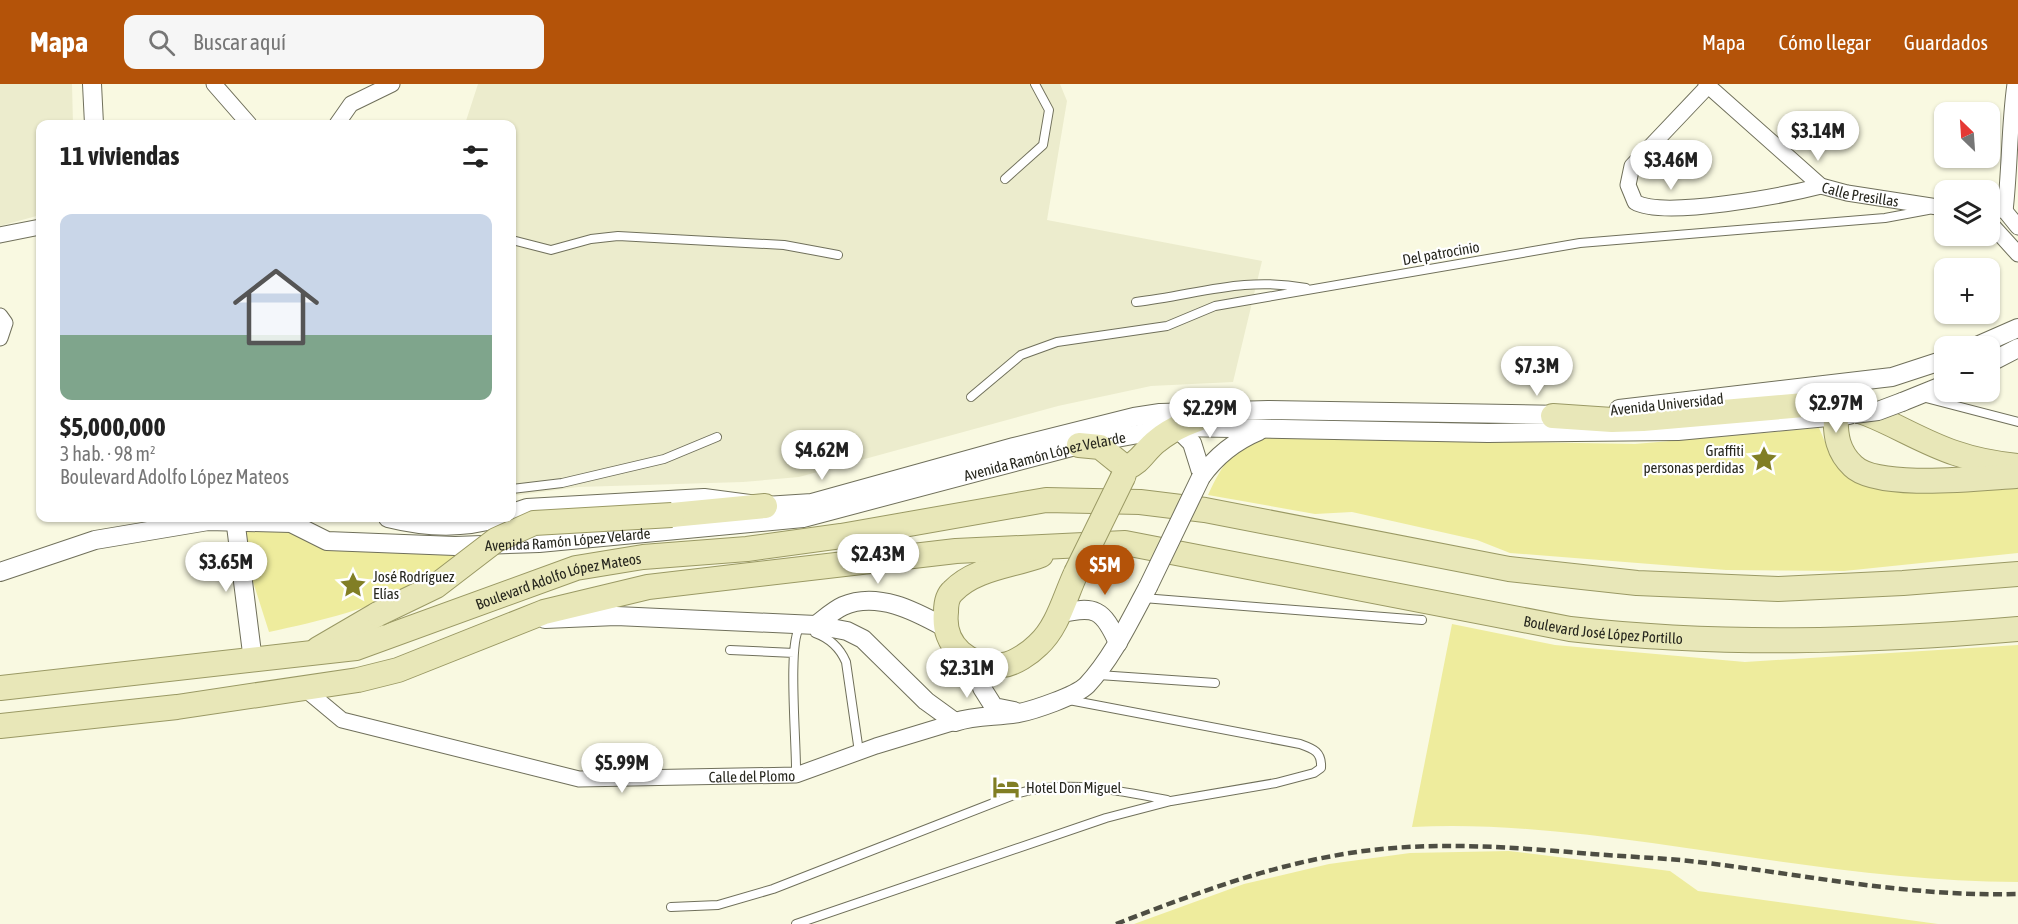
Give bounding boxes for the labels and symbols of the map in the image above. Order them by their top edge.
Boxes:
north arrow [1934,102,2000,168]
pin: $3.14M [1769,111,1867,162]
pin: $3.46M [1622,140,1720,191]
street label: Calle Presillas [1820,178,1900,209]
street label: Del patrocinio [1401,238,1481,268]
pin: $7.3M [1495,346,1579,397]
pin: $2.97M [1787,383,1885,434]
pin: $2.29M [1161,388,1259,439]
street label: Avenida Universidad [1610,390,1724,418]
street label: Avenida Ramón López Velarde [962,428,1127,484]
pin: $4.62M [773,430,871,481]
place label: Graffiti personas perdidas [1643,442,1744,476]
place icon: Graffiti personas perdidas [1749,444,1779,474]
street label: Avenida Ramón López Velarde [484,524,651,553]
pin: $2.43M [829,534,927,585]
pin: $3.65M [177,542,275,593]
pin: $5M [1076,545,1134,596]
street label: Boulevard Adolfo López Mateos [473,549,642,612]
place label: José Rodríguez Elías [373,568,455,602]
place icon: José Rodríguez Elías [338,570,368,600]
street label: Boulevard José López Portillo [1522,612,1683,647]
pin: $2.31M [918,648,1016,699]
pin: $5.99M [573,743,671,794]
street label: Calle del Plomo [708,767,795,785]
hotel icon: Hotel Don Miguel [991,772,1021,802]
place label: Hotel Don Miguel [1026,779,1122,796]

